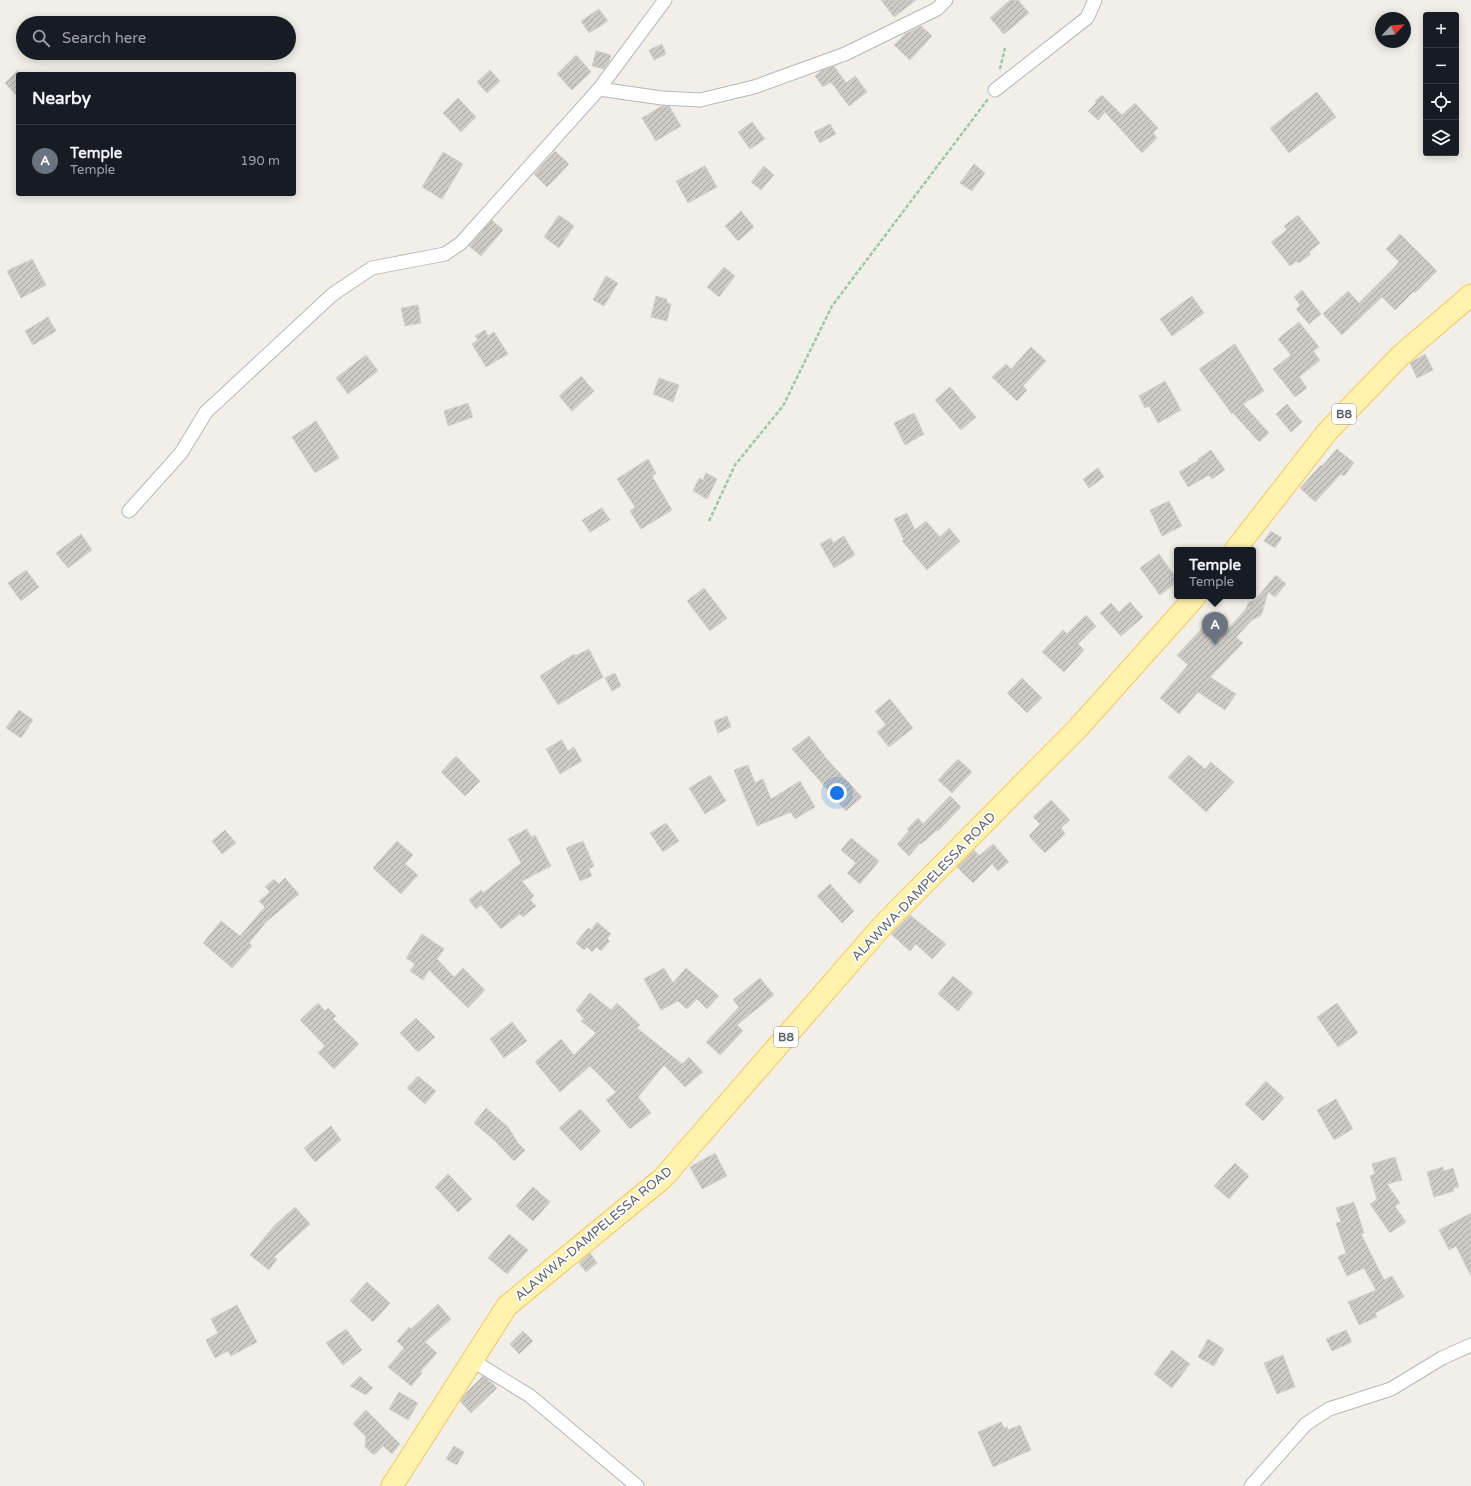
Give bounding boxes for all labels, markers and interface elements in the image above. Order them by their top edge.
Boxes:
north arrow [1375,12,1411,48]
map controls [1423,12,1459,156]
button: + [1423,12,1459,48]
search box [16,16,296,60]
icon: search [30,27,52,49]
text: Search here [62,29,146,47]
button: − [1423,48,1459,84]
button: locate [1423,84,1459,120]
text: Nearby [32,88,91,109]
button: layers [1423,120,1459,156]
text: Temple [70,144,122,162]
text: A [40,153,50,169]
text: 190 m [240,153,280,169]
text: Temple [70,162,115,178]
road number: B8 [1332,404,1356,424]
popup [1174,547,1256,599]
text: Temple [1189,556,1241,574]
text: Temple [1189,574,1234,590]
pin: A [1202,612,1228,645]
your location [827,783,847,803]
street label: ALAWWA-DAMPELESSA ROAD [848,809,999,964]
road number: B8 [774,1027,798,1047]
street label: ALAWWA-DAMPELESSA ROAD [512,1163,676,1304]

